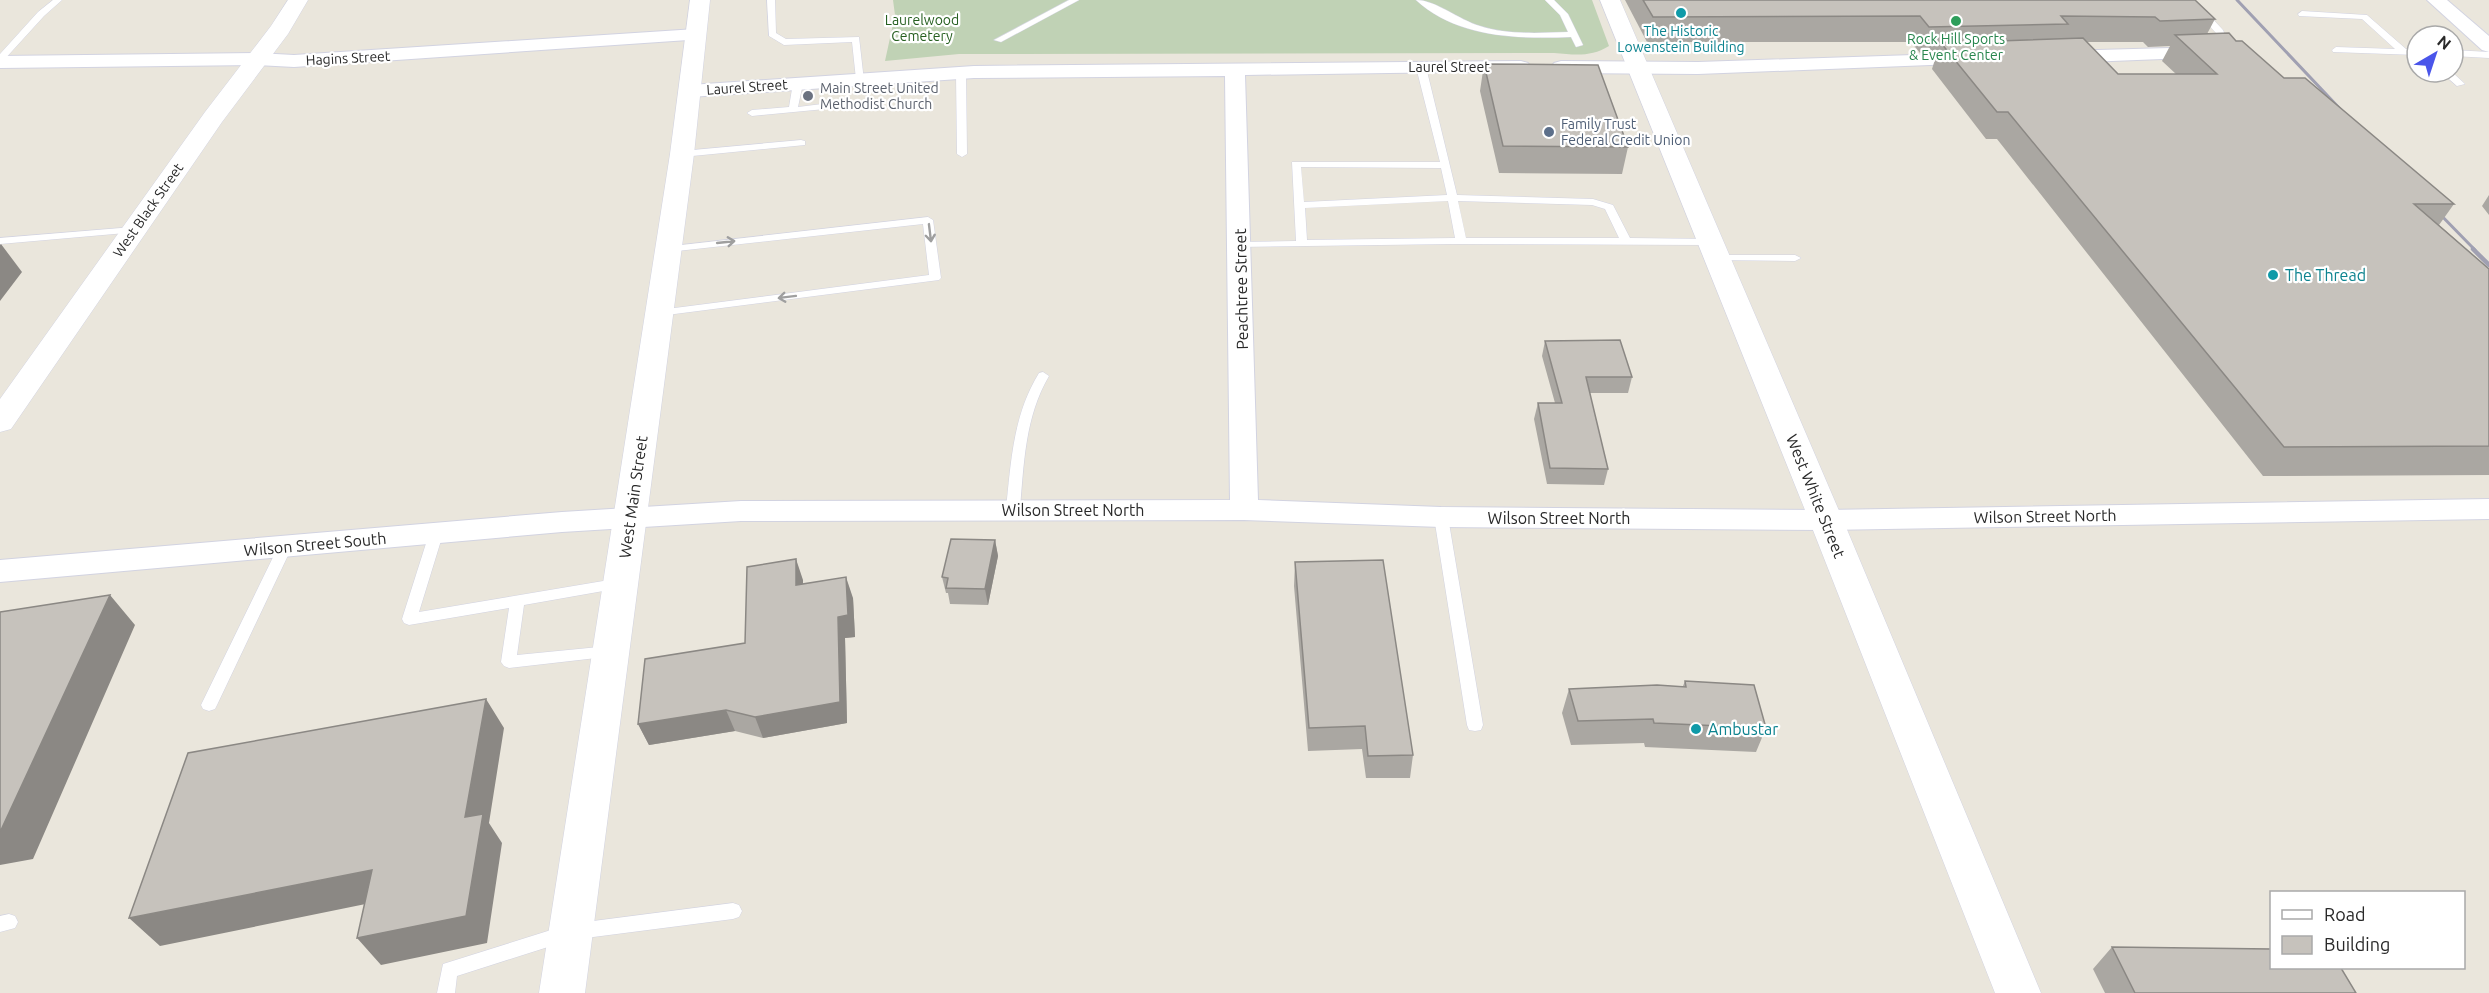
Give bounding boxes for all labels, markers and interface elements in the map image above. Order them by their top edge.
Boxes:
marker: The Historic Lowenstein Building [1674,6,1688,20]
park label: Laurelwood Cemetery [885,12,959,44]
marker: Rock Hill Sports & Event Center [1949,14,1963,28]
place label: The Historic Lowenstein Building [1617,23,1745,55]
north arrow [2405,24,2465,84]
place label: Rock Hill Sports & Event Center [1907,31,2005,63]
text: N [2434,32,2455,53]
street label: Hagins Street [305,48,391,68]
street label: Laurel Street [1408,59,1490,75]
street label: Laurel Street [706,76,789,98]
place label: Main Street United Methodist Church [820,80,939,112]
marker: Main Street United Methodist Church [801,89,815,103]
place label: Family Trust Federal Credit Union [1561,116,1690,148]
marker: Family Trust Federal Credit Union [1542,125,1556,139]
street label: West Black Street [110,160,187,260]
one-way arrow [924,223,935,243]
street label: Peachtree Street [1231,228,1251,350]
one-way arrow [716,237,736,248]
place label: The Thread [2285,266,2366,284]
marker: The Thread [2266,268,2280,282]
one-way arrow [777,292,797,303]
street label: West White Street [1783,432,1849,561]
street label: West Main Street [615,434,651,560]
street label: Wilson Street North [1002,501,1144,519]
street label: Wilson Street North [1973,506,2117,526]
street label: Wilson Street North [1488,509,1630,527]
street label: Wilson Street South [243,529,387,559]
place label: Ambustar [1708,720,1778,738]
marker: Ambustar [1689,722,1703,736]
legend [2270,891,2465,969]
text: Road [2324,904,2366,924]
text: Building [2324,934,2390,954]

